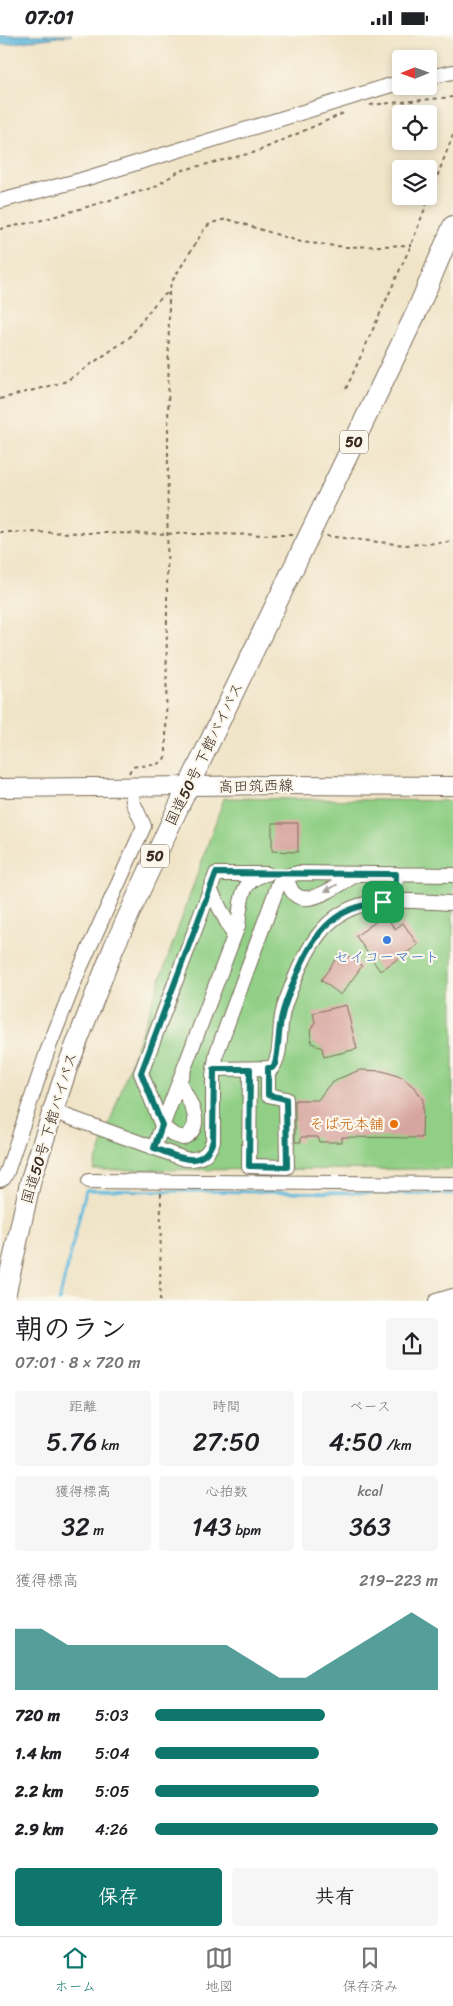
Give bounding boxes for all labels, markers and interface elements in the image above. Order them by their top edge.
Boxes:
text: 07:01 [25,1,74,34]
north arrow [392,50,438,95]
map controls [392,50,437,205]
button: locate [392,105,437,150]
button: layers [392,160,437,205]
road number: 50 [340,431,368,453]
street label: 国道50号 下館バイパス [158,678,250,830]
street label: 高田筑西線 [218,772,294,800]
road number: 50 [141,844,169,867]
pin [362,881,404,923]
one-way arrow [324,884,337,893]
icon: arrive [369,888,397,916]
marker: セイコーマート [381,934,393,946]
place label: セイコーマート [334,944,440,970]
street label: 国道50号 下館バイパス [14,1049,84,1207]
place label: そば元本舗 [309,1111,384,1137]
marker: そば元本舗 [388,1118,400,1130]
text: 朝のラン [15,1304,127,1353]
button: share [386,1318,438,1370]
text: 07:01 · 8 × 720 m [15,1348,140,1377]
text: 距離 [69,1394,97,1419]
text: 時間 [212,1394,240,1419]
text: ペース [350,1394,391,1419]
text: 5.76 [46,1419,98,1464]
text: 27:50 [193,1419,260,1464]
text: 4:50 [329,1419,383,1464]
text: km [98,1433,119,1458]
text: /km [383,1433,412,1458]
text: 獲得標高 [55,1479,111,1504]
text: 心拍数 [205,1479,247,1504]
text: kcal [357,1479,383,1504]
text: 32 [62,1504,90,1549]
text: 143 [192,1504,232,1549]
text: 363 [349,1504,391,1549]
text: m [90,1518,104,1543]
text: bpm [232,1518,261,1543]
text: 獲得標高 [15,1566,79,1595]
text: 219–223 m [359,1566,438,1595]
text: 720 m [15,1701,60,1730]
text: 5:03 [95,1701,129,1730]
text: 1.4 km [15,1739,62,1768]
text: 5:04 [95,1739,130,1768]
text: 2.2 km [15,1777,63,1806]
text: 5:05 [95,1777,130,1806]
text: 2.9 km [15,1815,64,1844]
text: 4:26 [95,1815,128,1844]
button: 保存 [15,1868,222,1926]
button: 共有 [232,1868,438,1926]
tab: ホーム [55,1944,96,1999]
tab: 地図 [205,1944,233,1999]
tab: 保存済み [342,1944,398,1999]

